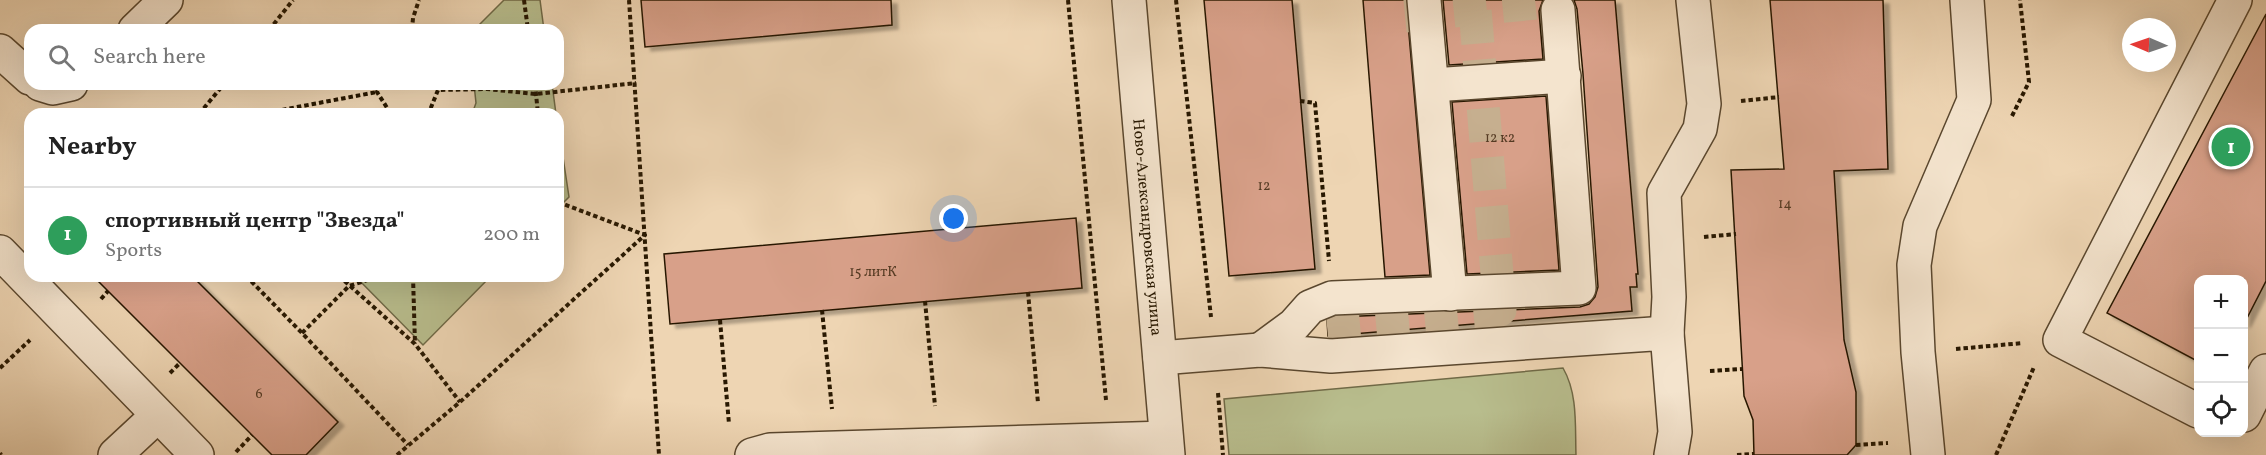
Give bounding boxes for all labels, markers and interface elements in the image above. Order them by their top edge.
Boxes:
north arrow [2122,18,2176,72]
search box [24,24,564,90]
icon: search [45,41,78,74]
text: Search here [93,42,206,73]
street label: Ново-Александровская улица [1126,118,1167,337]
pin: 1 [2212,124,2250,170]
text: Nearby [48,129,137,165]
house number: 12 к2 [1485,129,1515,148]
house number: 12 [1258,177,1270,196]
house number: 14 [1778,195,1792,214]
your location [939,204,968,233]
text: спортивный центр "Звезда" [105,206,405,237]
text: 1 [63,221,72,249]
text: 200 m [483,221,540,249]
text: Sports [105,237,162,265]
house number: 15 литК [849,263,897,282]
map controls [2194,275,2248,437]
button: + [2194,275,2248,329]
button: − [2194,329,2248,383]
button: locate [2194,383,2248,437]
house number: 6 [255,385,263,404]

